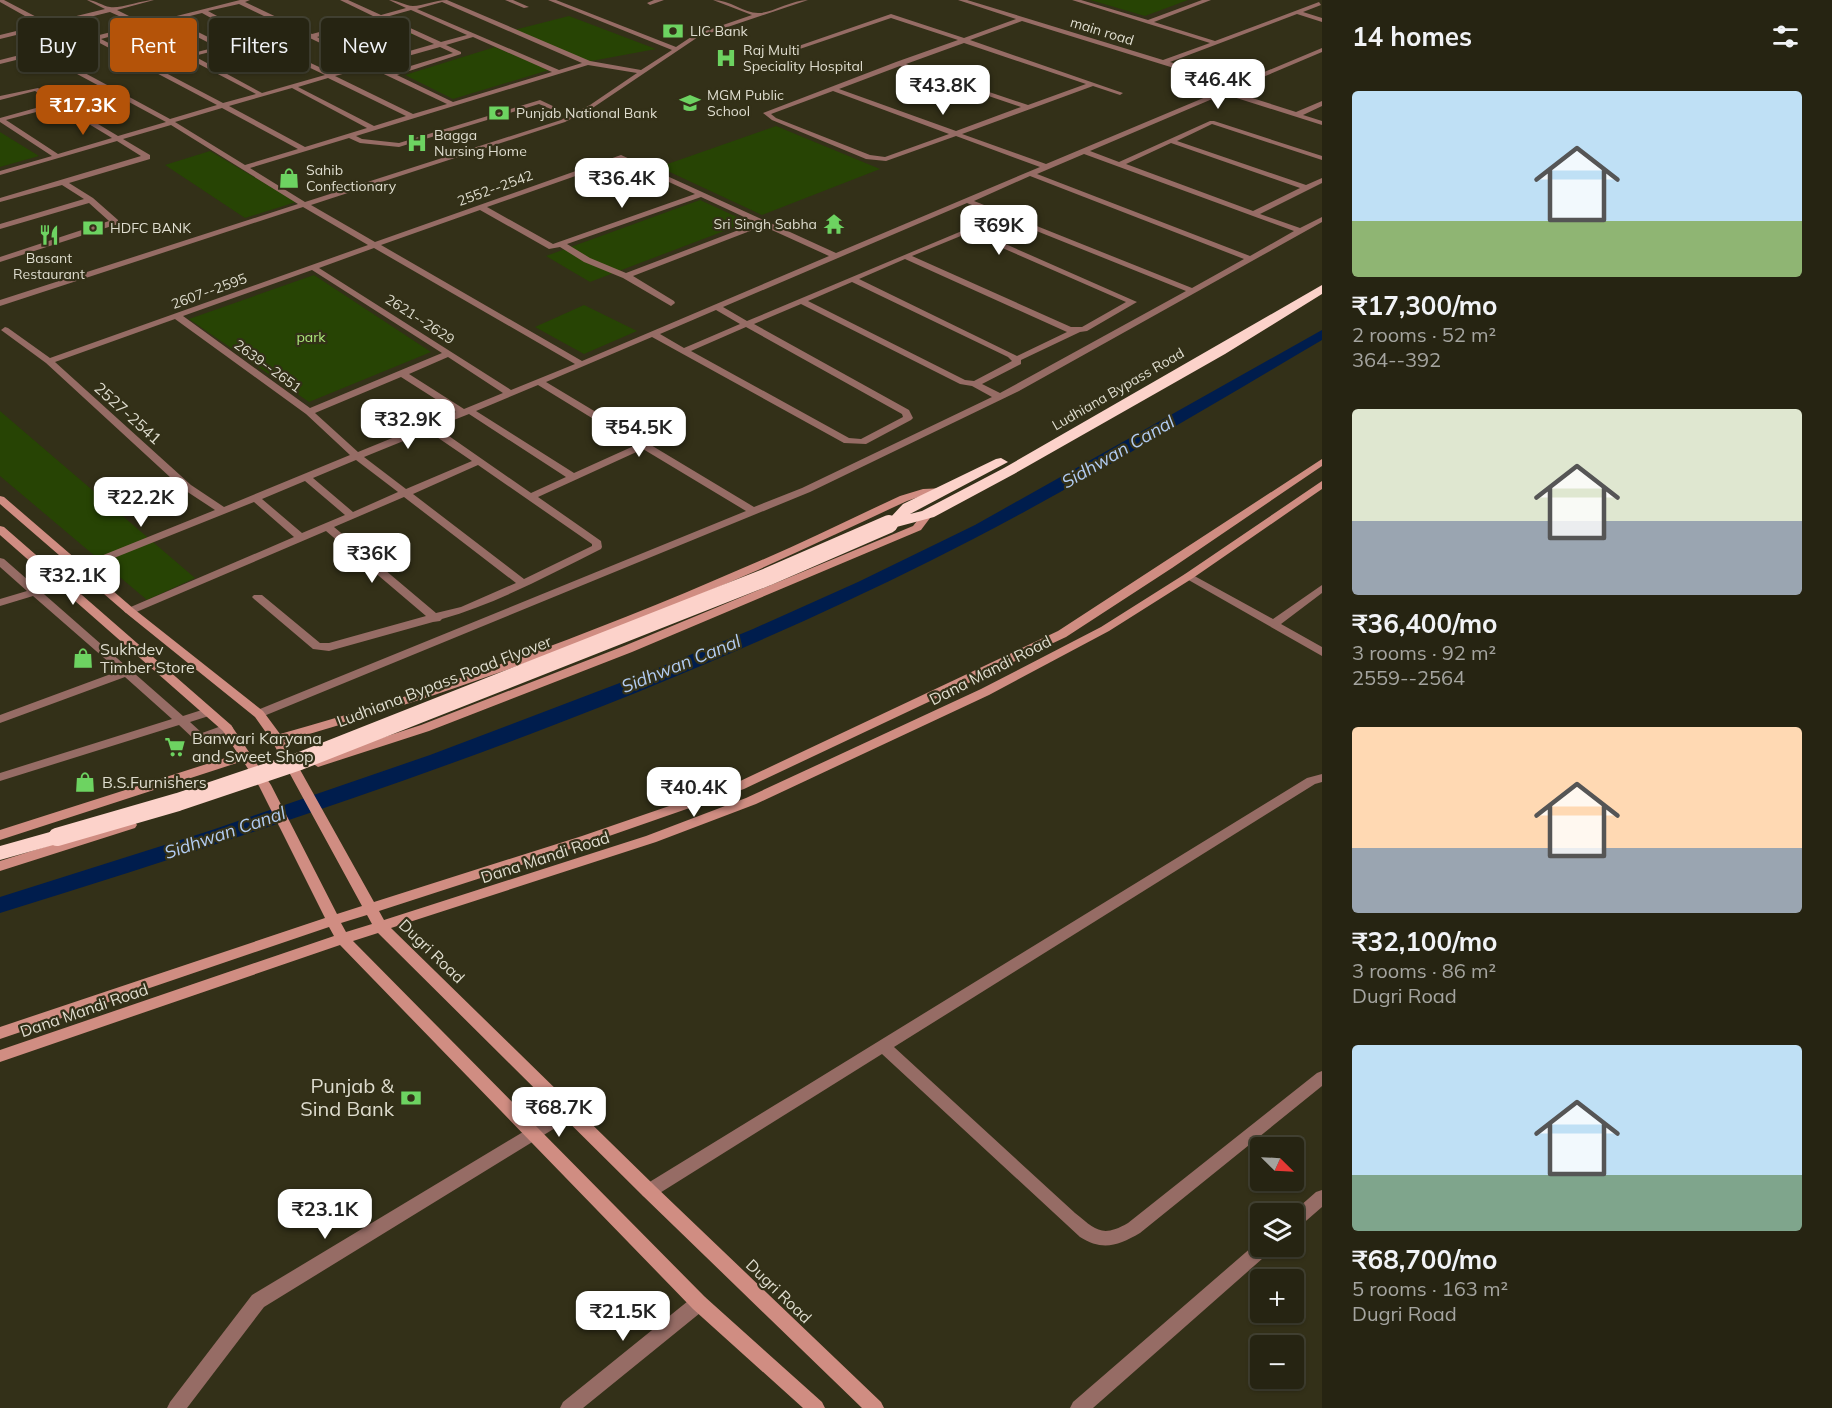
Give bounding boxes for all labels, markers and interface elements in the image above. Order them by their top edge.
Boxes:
street label: main road [1068,13,1136,49]
chip: Buy [18,18,98,72]
chip: Rent [110,18,197,72]
chip: Filters [209,18,309,72]
chip: New [321,18,409,72]
bank icon: LIC Bank [661,19,685,43]
text: 14 homes [1352,20,1472,53]
icon: filters [1769,20,1802,53]
place label: LIC Bank [690,22,749,40]
place label: Raj Multi Speciality Hospital [743,41,863,75]
hospital icon: Raj Multi Speciality Hospital [714,46,738,70]
pin: ₹46.4K [1169,59,1267,110]
pin: ₹43.8K [894,65,992,116]
text: ₹46.4K [1185,66,1251,91]
text: ₹43.8K [910,72,976,97]
pin: ₹17.3K [34,85,132,136]
place label: MGM Public School [707,86,784,120]
school or university icon: MGM Public School [678,91,702,115]
text: ₹17.3K [50,92,116,117]
bank icon: Punjab National Bank [487,101,511,125]
place label: Punjab National Bank [516,104,658,122]
place label: Bagga Nursing Home [434,126,527,160]
icon: home [1523,130,1631,238]
hospital icon: Bagga Nursing Home [405,131,429,155]
pin: ₹36.4K [573,158,671,209]
place label: Sahib Confectionary [306,161,397,195]
text: ₹36.4K [589,165,655,190]
shop icon: Sahib Confectionary [277,166,301,190]
street label: 2552--2542 [455,166,535,210]
pin: ₹69K [963,205,1035,256]
temple icon: Sri Singh Sabha [822,212,846,236]
text: ₹69K [974,212,1024,237]
place label: Sri Singh Sabha [714,215,817,233]
bank icon: HDFC BANK [81,216,105,240]
place label: HDFC BANK [110,219,192,237]
restaurant icon: Basant Restaurant [37,223,61,247]
place label: Basant Restaurant [13,249,85,283]
street label: 2607--2595 [169,269,249,313]
text: ₹17,300/mo [1352,289,1497,322]
street label: 2621--2629 [382,290,458,348]
text: 2 rooms · 52 m² [1352,322,1496,347]
park label: park [296,328,326,346]
street label: 2639--2651 [231,335,305,397]
street label: Ludhiana Bypass Road [1049,344,1187,434]
text: 364--392 [1352,347,1441,372]
street label: 2527-2541 [90,378,166,448]
pin: ₹32.9K [359,399,457,450]
text: ₹32.9K [375,406,441,431]
pin: ₹54.5K [590,407,688,458]
water label: Sidhwan Canal [1057,410,1179,493]
text: ₹54.5K [606,414,672,439]
icon: home [1523,448,1631,556]
pin: ₹22.2K [92,477,190,528]
text: ₹22.2K [108,484,174,509]
pin: ₹36K [336,533,408,584]
text: ₹36K [347,540,397,565]
pin: ₹32.1K [24,555,122,606]
text: ₹32.1K [40,562,106,587]
text: ₹36,400/mo [1352,607,1497,640]
water label: Sidhwan Canal [618,629,745,698]
street label: Ludhiana Bypass Road Flyover [334,631,554,731]
street label: Dana Mandi Road [926,631,1054,709]
place label: Sukhdev Timber Store [100,639,195,677]
text: 3 rooms · 92 m² [1352,640,1496,665]
shop icon: Sukhdev Timber Store [71,646,95,670]
text: 2559--2564 [1352,665,1465,690]
place label: Banwari Karyana and Sweet Shop [192,728,322,766]
supermarket icon: Banwari Karyana and Sweet Shop [163,735,187,759]
icon: home [1523,766,1631,874]
pin: ₹40.4K [645,767,743,818]
shop icon: B.S.Furnishers [73,770,97,794]
place label: B.S.Furnishers [102,772,207,792]
text: ₹40.4K [661,774,727,799]
water label: Sidhwan Canal [161,801,289,864]
street label: Dana Mandi Road [478,827,612,887]
street label: Dugri Road [395,915,469,987]
text: ₹32,100/mo [1352,925,1497,958]
text: 3 rooms · 86 m² [1352,958,1496,983]
street label: Dana Mandi Road [17,979,151,1041]
text: Dugri Road [1352,983,1457,1008]
place label: Punjab & Sind Bank [300,1073,395,1121]
icon: home [1523,1084,1631,1192]
bank icon: Punjab & Sind Bank [399,1086,423,1110]
pin: ₹68.7K [510,1087,608,1138]
text: ₹68.7K [526,1094,592,1119]
north arrow [1250,1137,1304,1191]
map controls [1250,1137,1304,1389]
pin: ₹23.1K [276,1189,374,1240]
text: ₹23.1K [292,1196,358,1221]
button: layers [1250,1203,1304,1257]
text: ₹68,700/mo [1352,1243,1497,1276]
street label: Dugri Road [742,1255,816,1327]
button: + [1250,1269,1304,1323]
text: 5 rooms · 163 m² [1352,1276,1508,1301]
pin: ₹21.5K [574,1291,672,1342]
text: ₹21.5K [590,1298,656,1323]
text: Dugri Road [1352,1301,1457,1326]
button: − [1250,1335,1304,1389]

